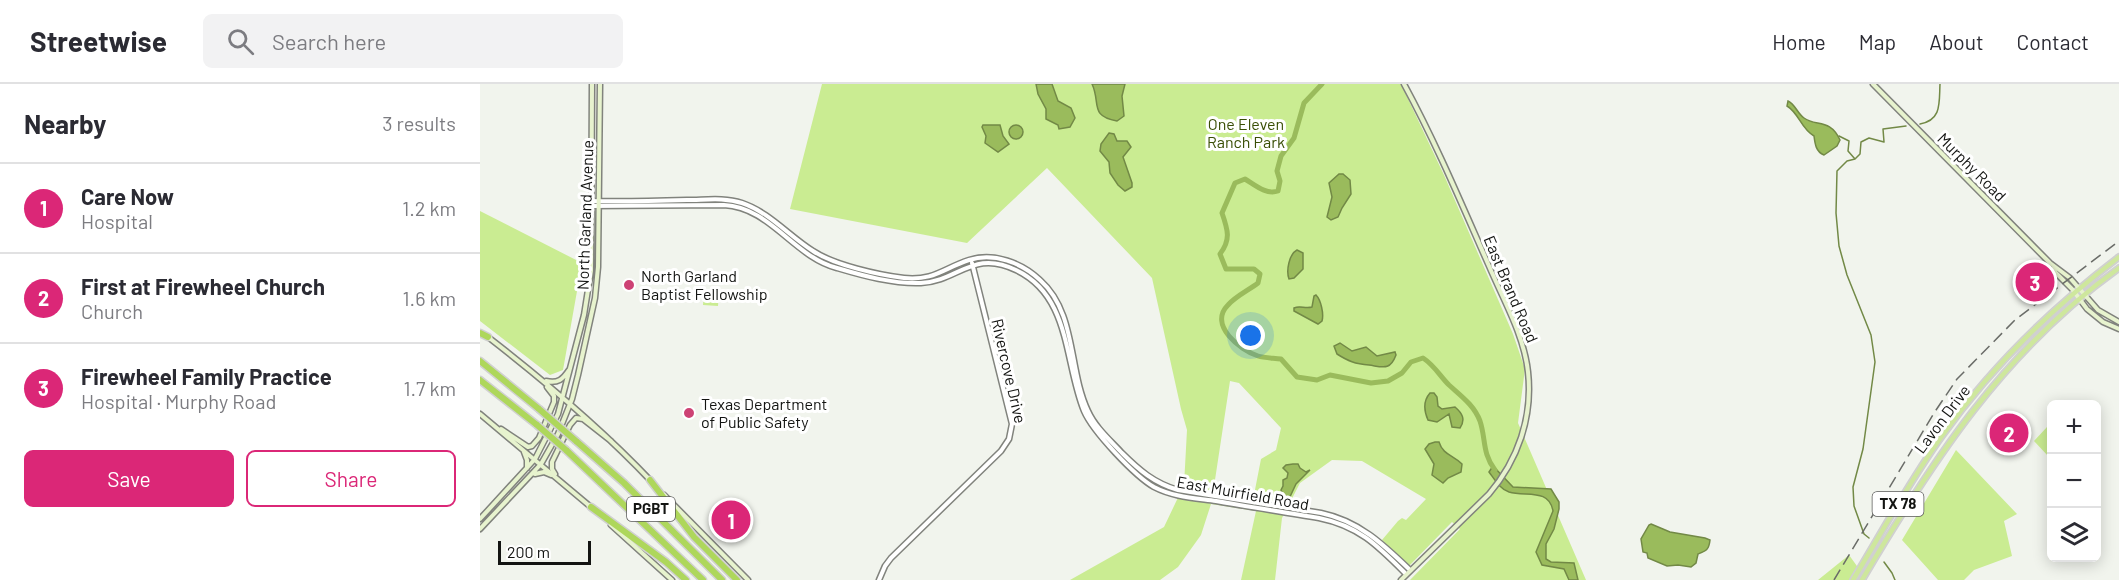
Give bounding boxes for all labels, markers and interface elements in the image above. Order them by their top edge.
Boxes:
search box [203,14,623,68]
text: Streetwise [30,24,167,58]
icon: search [224,25,257,58]
text: Search here [272,28,386,54]
text: Home [1772,29,1826,54]
text: Map [1859,29,1896,54]
text: About [1929,29,1984,54]
text: Contact [2017,29,2089,54]
text: Nearby [24,108,106,139]
text: 3 results [382,111,456,135]
park label: One Eleven Ranch Park [1207,114,1285,151]
street label: Murphy Road [1934,128,2011,205]
street label: North Garland Avenue [572,140,597,290]
text: Care Now [81,183,174,209]
text: 1 [40,196,47,220]
text: 1.2 km [402,196,456,220]
text: Hospital [81,209,153,233]
street label: East Brand Road [1480,232,1543,345]
pin: 3 [2016,260,2054,304]
place label: North Garland Baptist Fellowship [641,266,768,303]
text: First at Firewheel Church [81,273,325,299]
marker: North Garland Baptist Fellowship [622,278,636,292]
text: 2 [38,286,49,310]
text: 1.6 km [403,286,456,310]
text: Church [81,299,143,323]
street label: Rivercove Drive [988,317,1031,425]
your location [1236,321,1265,350]
text: Firewheel Family Practice [81,363,332,389]
text: 3 [38,376,49,400]
text: 1.7 km [403,376,456,400]
street label: Lavon Drive [1910,381,1973,457]
text: Hospital · Murphy Road [81,389,276,413]
place label: Texas Department of Public Safety [701,394,827,431]
map controls [2047,400,2101,562]
button: + [2047,400,2101,454]
marker: Texas Department of Public Safety [682,406,696,420]
pin: 2 [1990,410,2029,456]
button: Save [24,450,234,507]
button: Share [246,450,456,507]
button: − [2047,454,2101,508]
street label: East Muirfield Road [1176,472,1311,513]
road number: TX 78 [1872,492,1924,516]
road number: PGBT [627,497,675,521]
pin: 1 [712,498,750,542]
button: layers [2047,508,2101,562]
scale bar [498,538,591,566]
text: 200 m [507,542,550,561]

